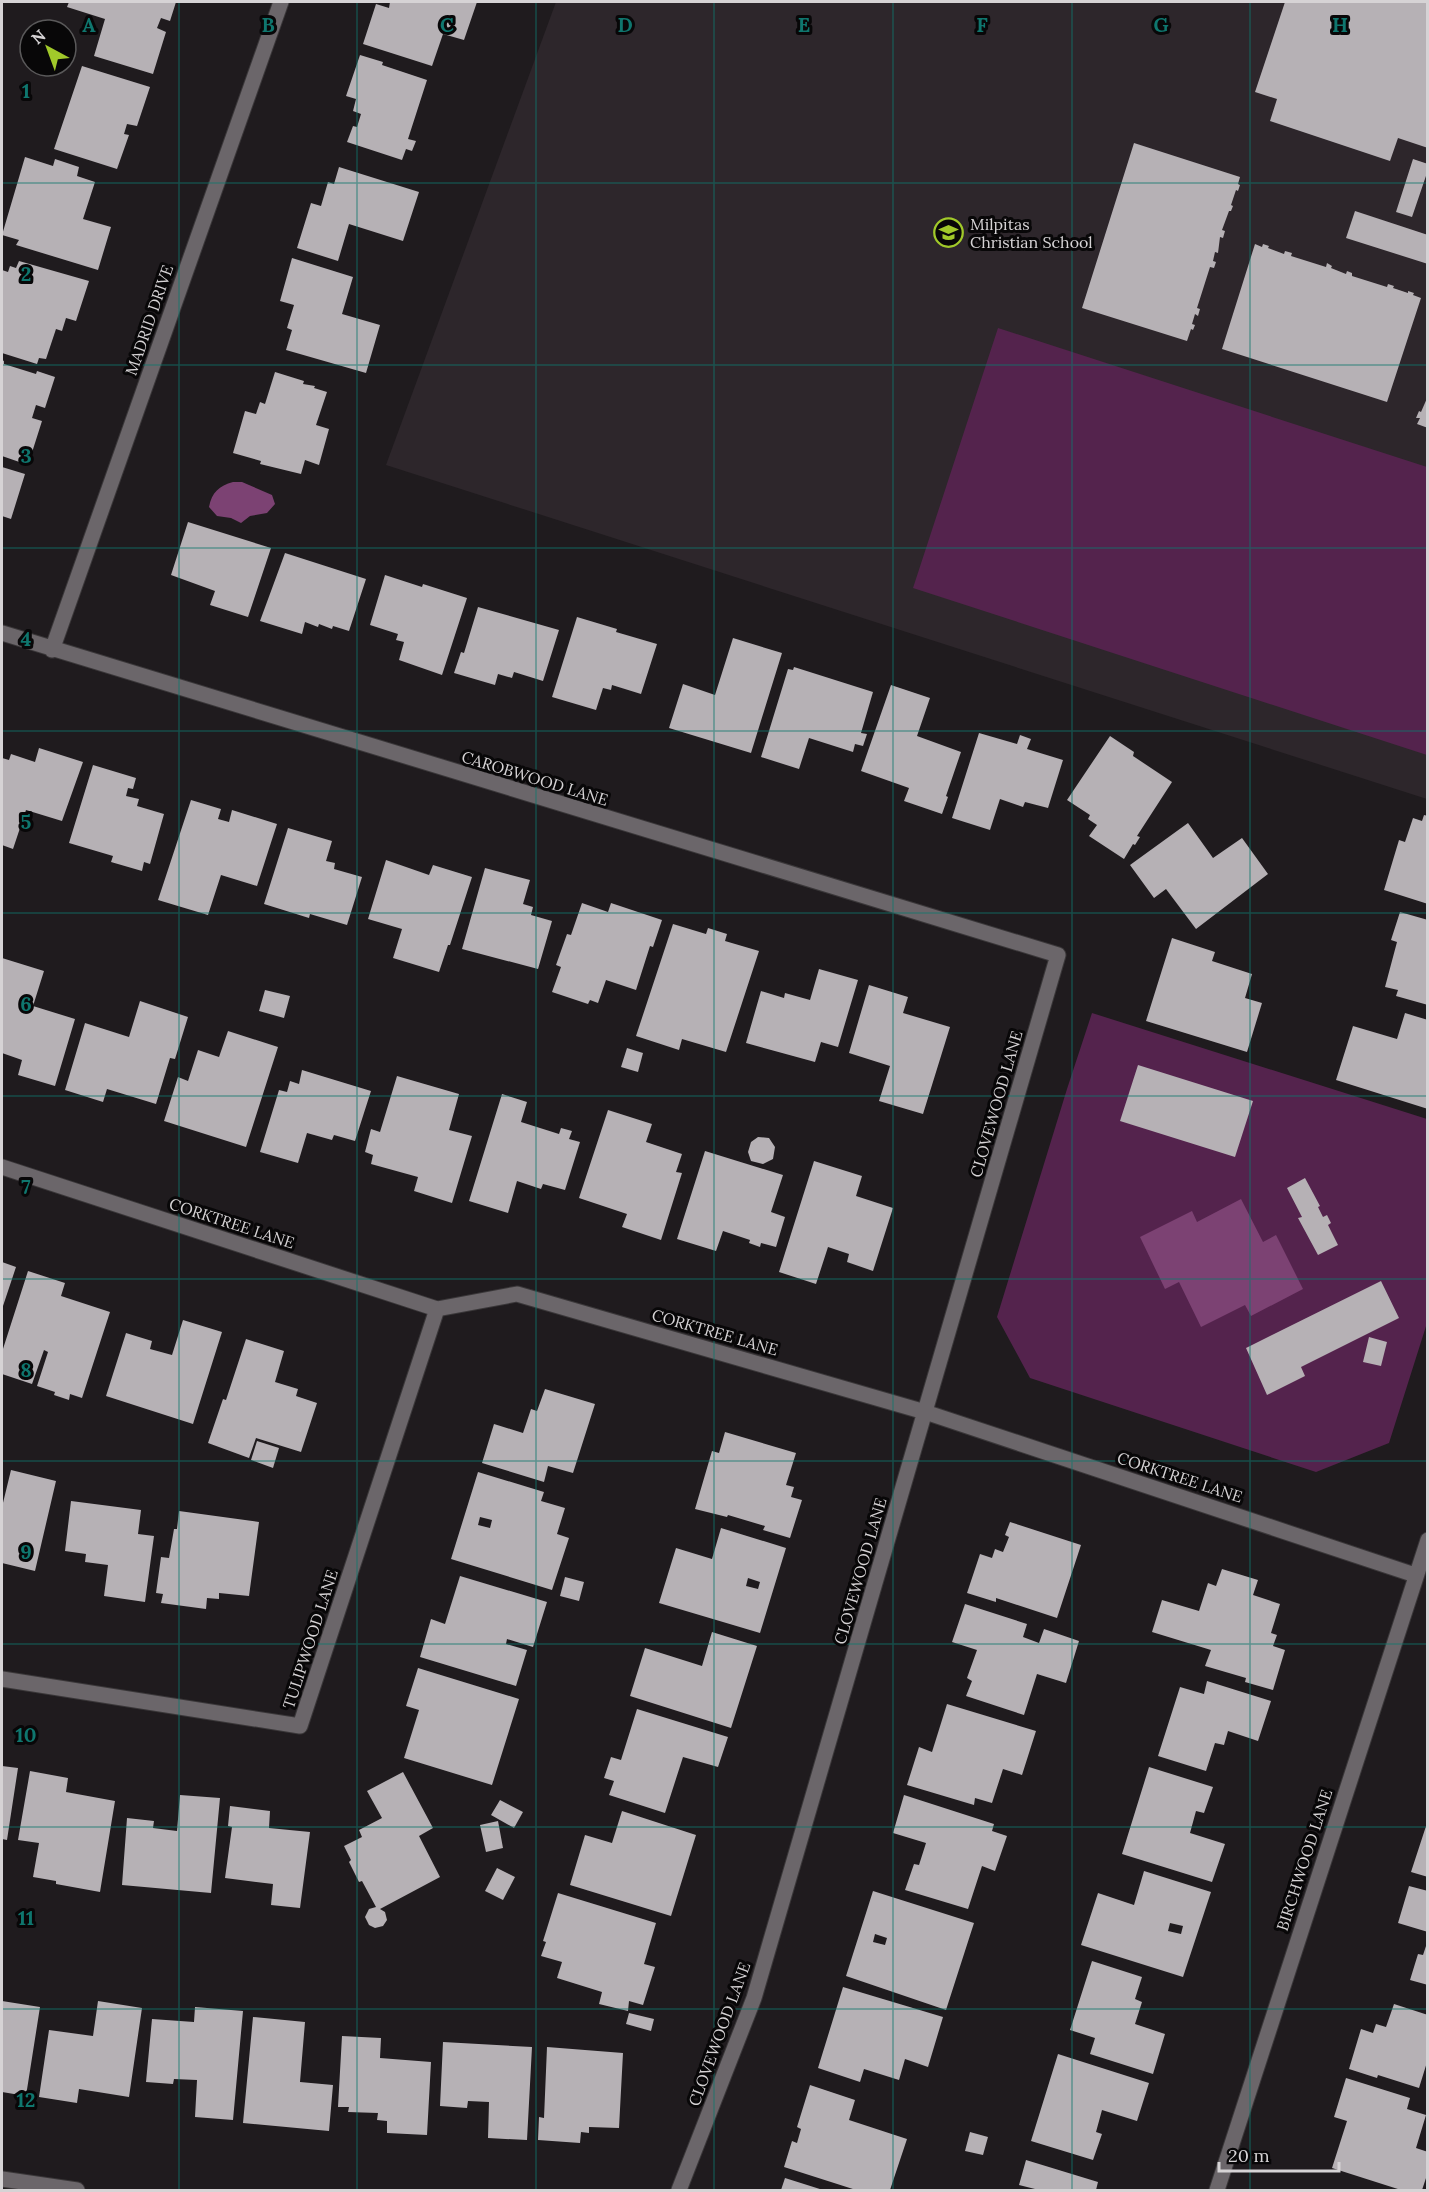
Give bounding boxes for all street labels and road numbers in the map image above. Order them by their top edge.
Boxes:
street label: MADRID DRIVE [121,262,177,378]
street label: CAROBWOOD LANE [459,746,611,810]
street label: CLOVEWOOD LANE [965,1028,1027,1180]
street label: CORKTREE LANE [167,1193,297,1253]
street label: CORKTREE LANE [650,1304,781,1360]
street label: CORKTREE LANE [1115,1447,1245,1507]
street label: CLOVEWOOD LANE [829,1495,891,1647]
street label: TULIPWOOD LANE [278,1567,342,1711]
street label: BIRCHWOOD LANE [1272,1787,1336,1933]
street label: CLOVEWOOD LANE [684,1959,754,2109]

